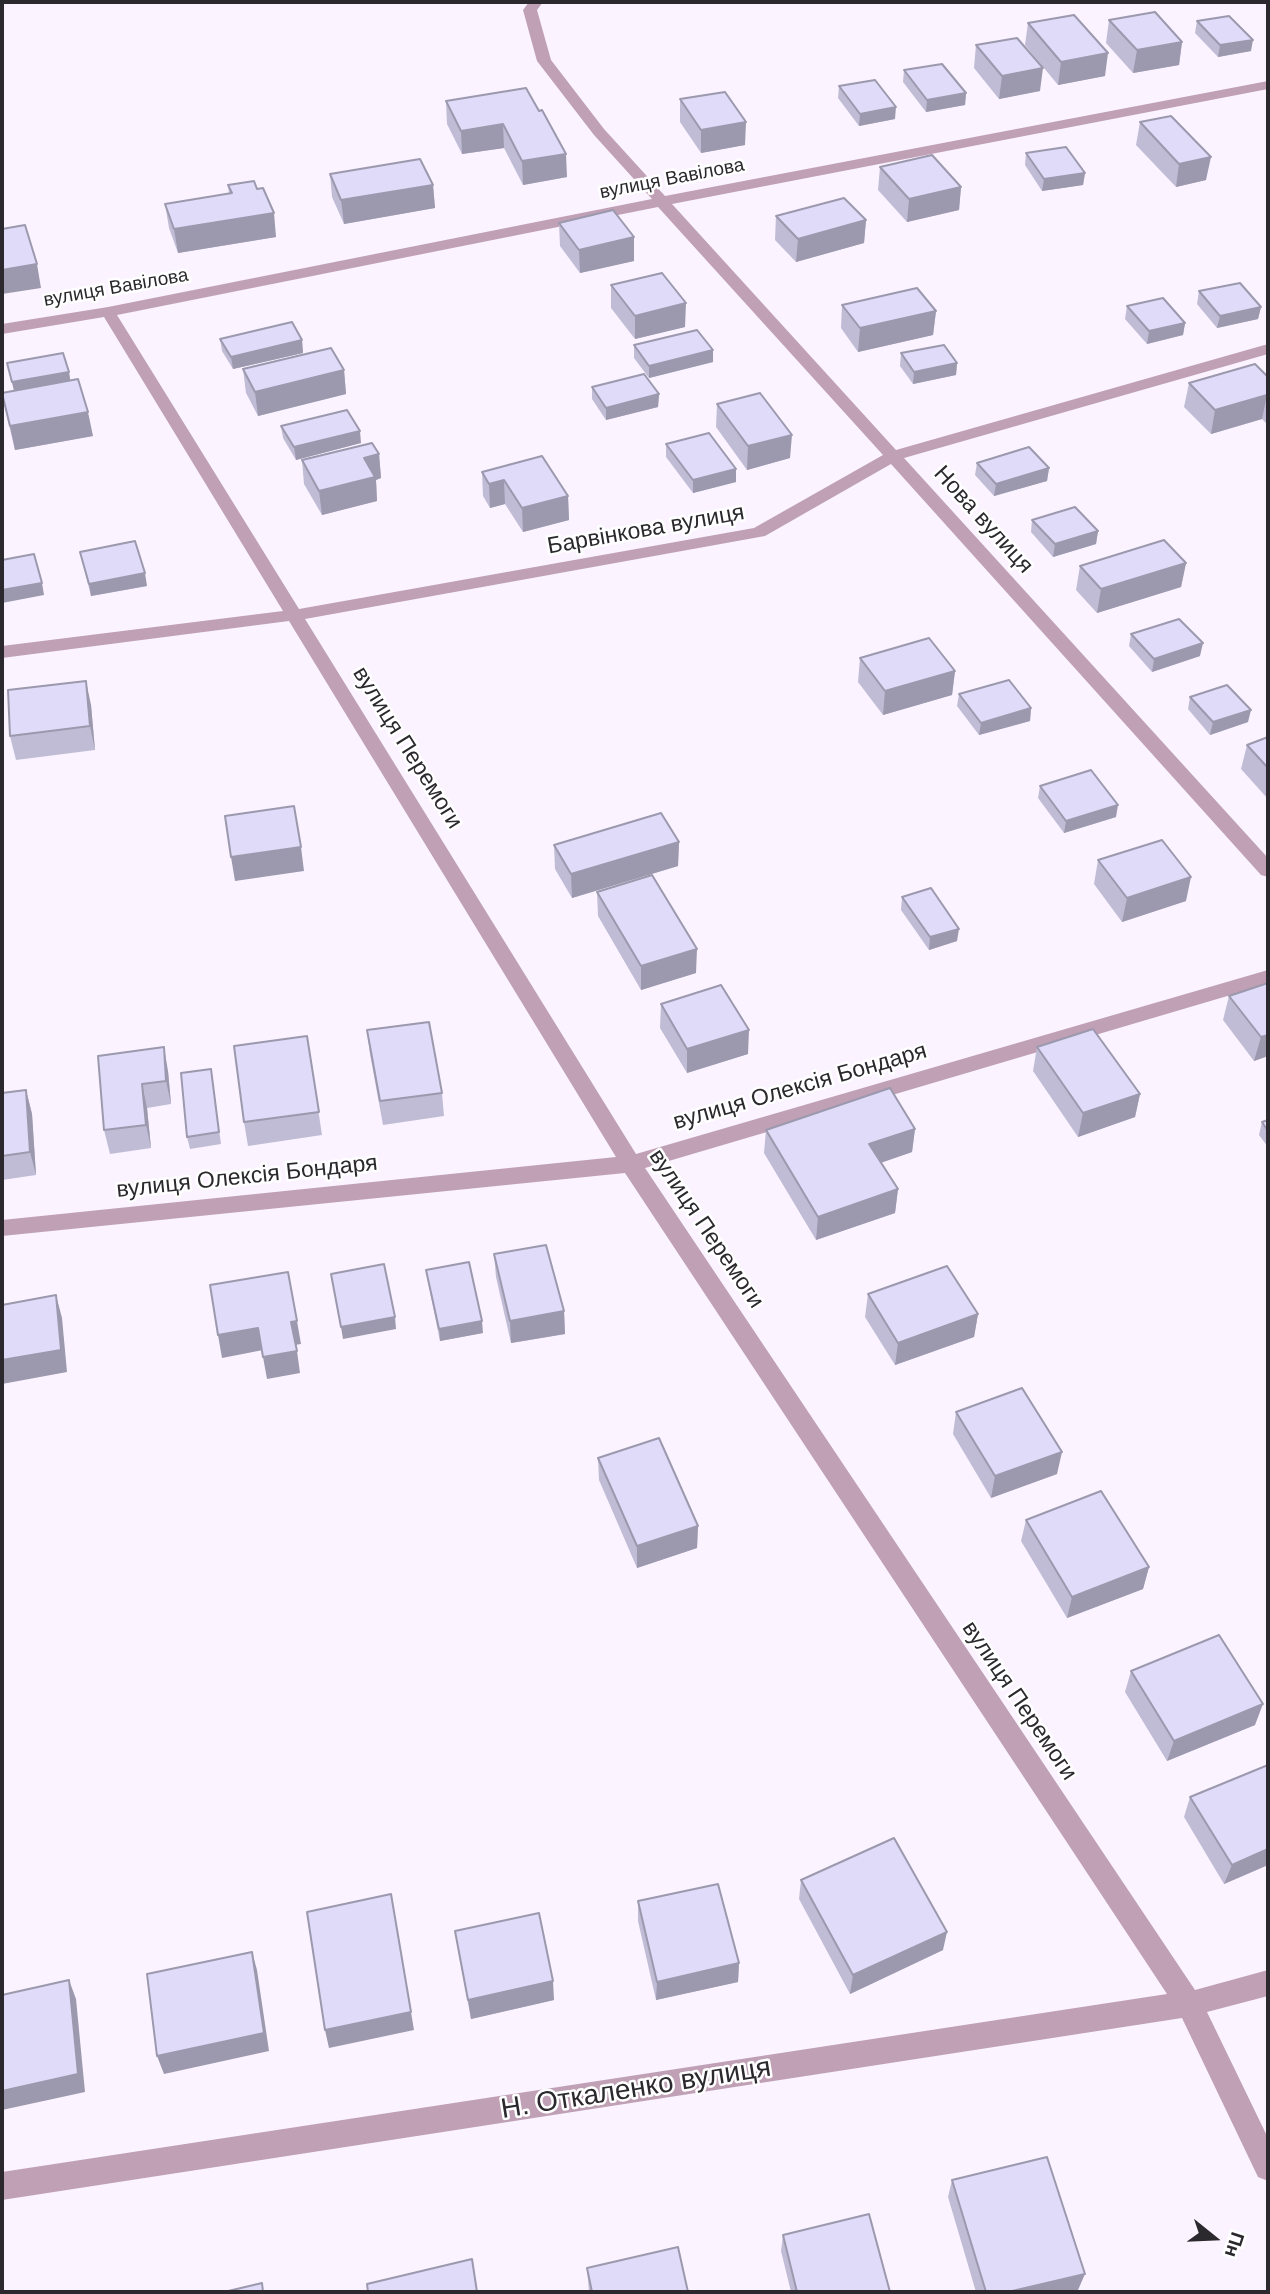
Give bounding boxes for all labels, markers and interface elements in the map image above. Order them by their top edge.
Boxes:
street label: вулиця Вавілова [598,154,746,204]
street label: вулиця Вавілова [42,264,190,312]
street label: Нова вулиця [928,461,1038,579]
street label: Барвінкова вулиця [545,499,747,561]
street label: вулиця Перемоги [346,662,468,834]
street label: вулиця Олексія Бондаря [670,1038,930,1136]
street label: вулиця Перемоги [643,1144,769,1314]
street label: вулиця Олексія Бондаря [115,1150,379,1204]
street label: вулиця Перемоги [956,1616,1082,1786]
street label: Н. Откаленко вулиця [499,2051,773,2127]
north arrow [1179,2203,1249,2273]
text: Пн [1221,2229,1248,2260]

